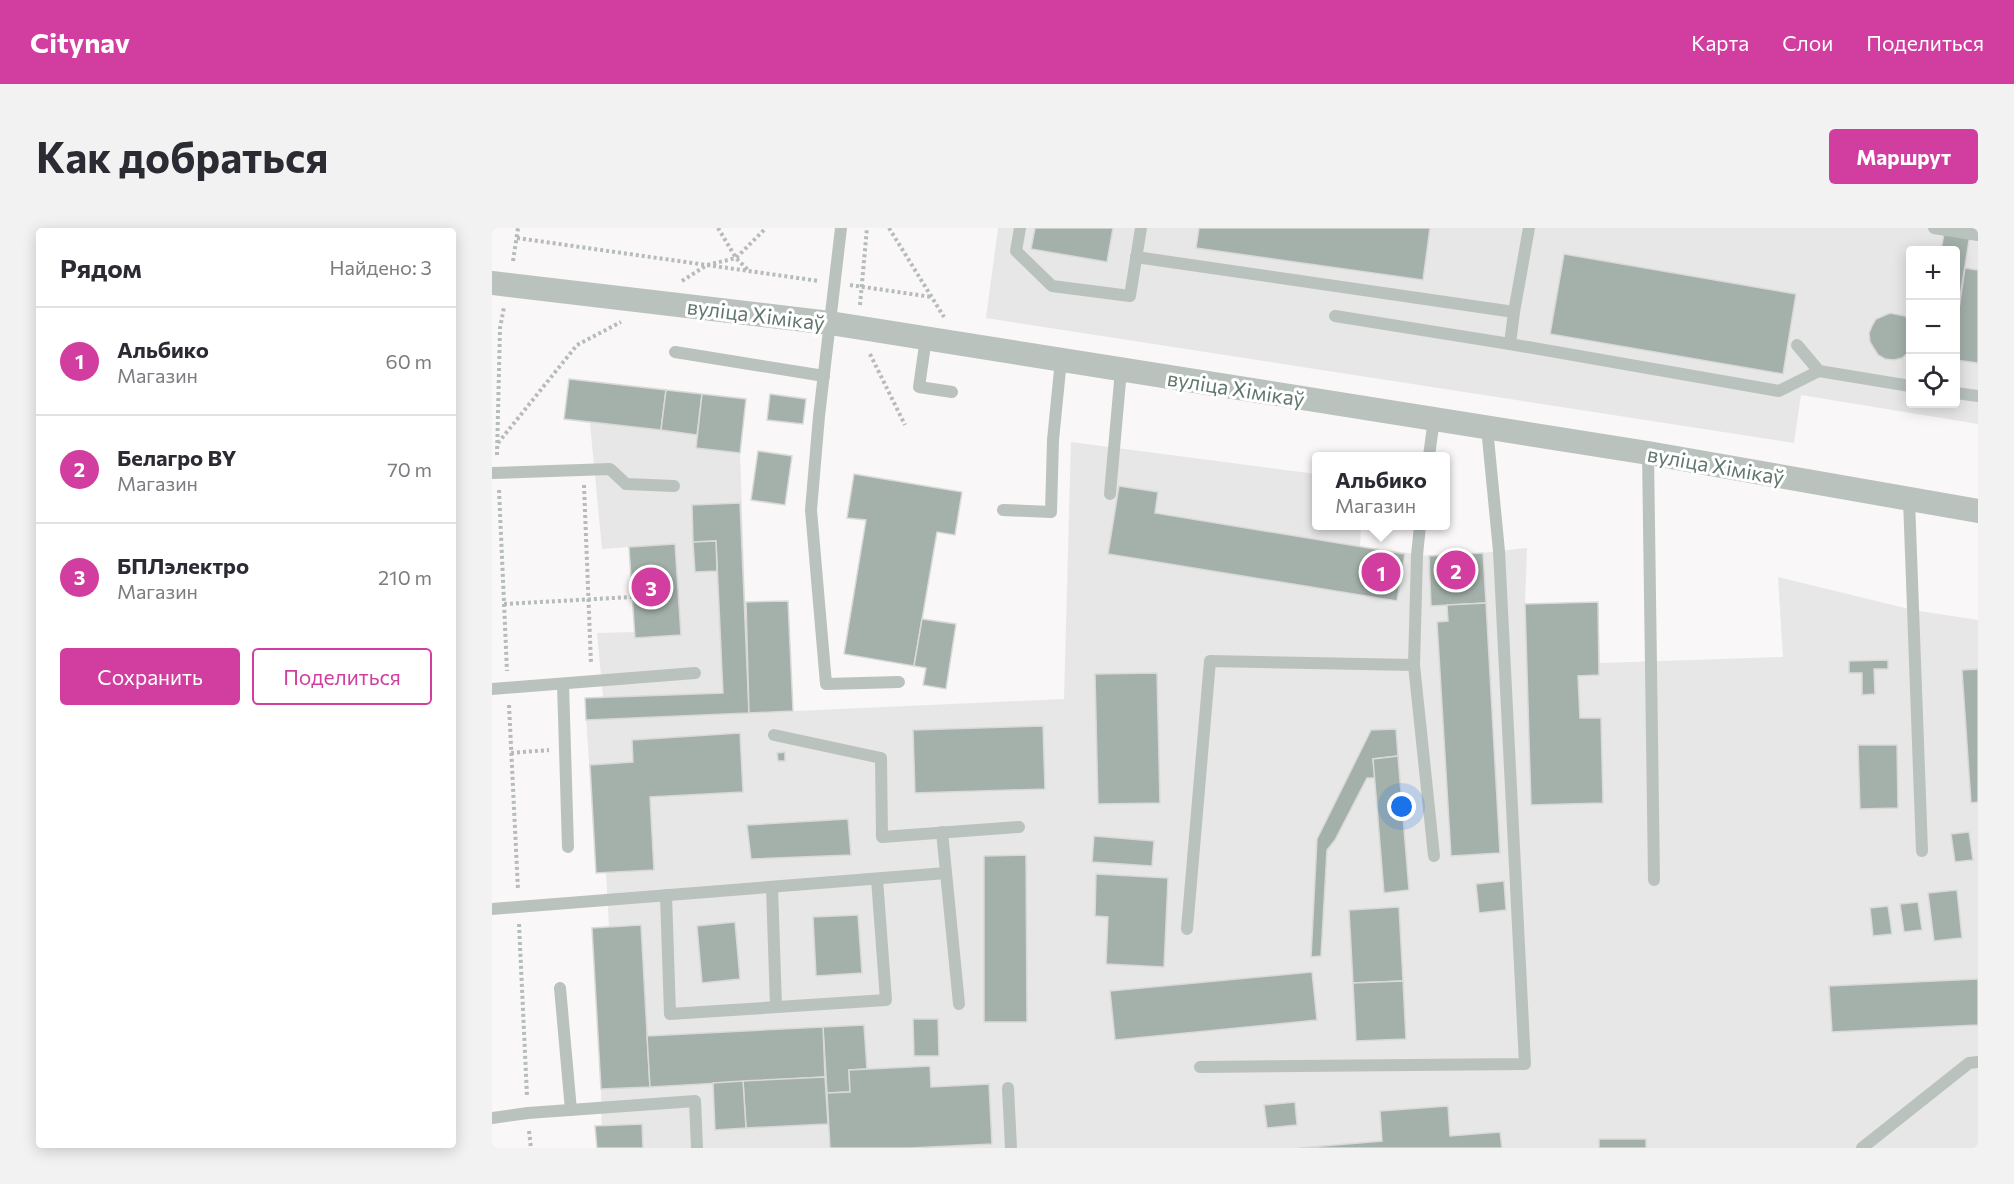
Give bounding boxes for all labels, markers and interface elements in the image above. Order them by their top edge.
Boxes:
text: Citynav [30,25,130,59]
text: Карта [1691,30,1749,55]
text: Слои [1782,30,1833,55]
text: Поделиться [1866,30,1984,55]
button: Маршрут [1829,129,1978,184]
text: Как добраться [36,130,328,182]
map controls [1906,246,1960,408]
button: + [1906,246,1960,300]
text: Рядом [60,252,142,283]
text: Найдено: 3 [330,255,432,279]
street label: вуліца Хімікаў [686,293,826,335]
button: − [1906,300,1960,354]
text: Альбико [117,336,209,363]
text: 1 [75,349,84,373]
text: 60 m [386,349,432,373]
button: locate [1906,354,1960,408]
text: Магазин [117,363,198,387]
street label: вуліца Хімікаў [1166,365,1307,411]
street label: вуліца Хімікаў [1646,441,1787,489]
text: Белагро BY [117,444,237,471]
popup [1312,452,1450,530]
text: 2 [74,457,85,481]
text: 70 m [387,457,432,481]
text: Альбико [1335,466,1427,493]
text: Магазин [117,471,198,495]
text: Магазин [1335,493,1416,517]
pin: 2 [1436,548,1476,592]
pin: 1 [1362,550,1400,594]
text: БПЛэлектро [117,552,249,579]
pin: 3 [632,564,670,610]
text: 3 [74,565,85,589]
text: 210 m [378,565,432,589]
text: Магазин [117,579,198,603]
button: Сохранить [60,648,240,705]
button: Поделиться [252,648,432,705]
your location [1387,792,1416,821]

